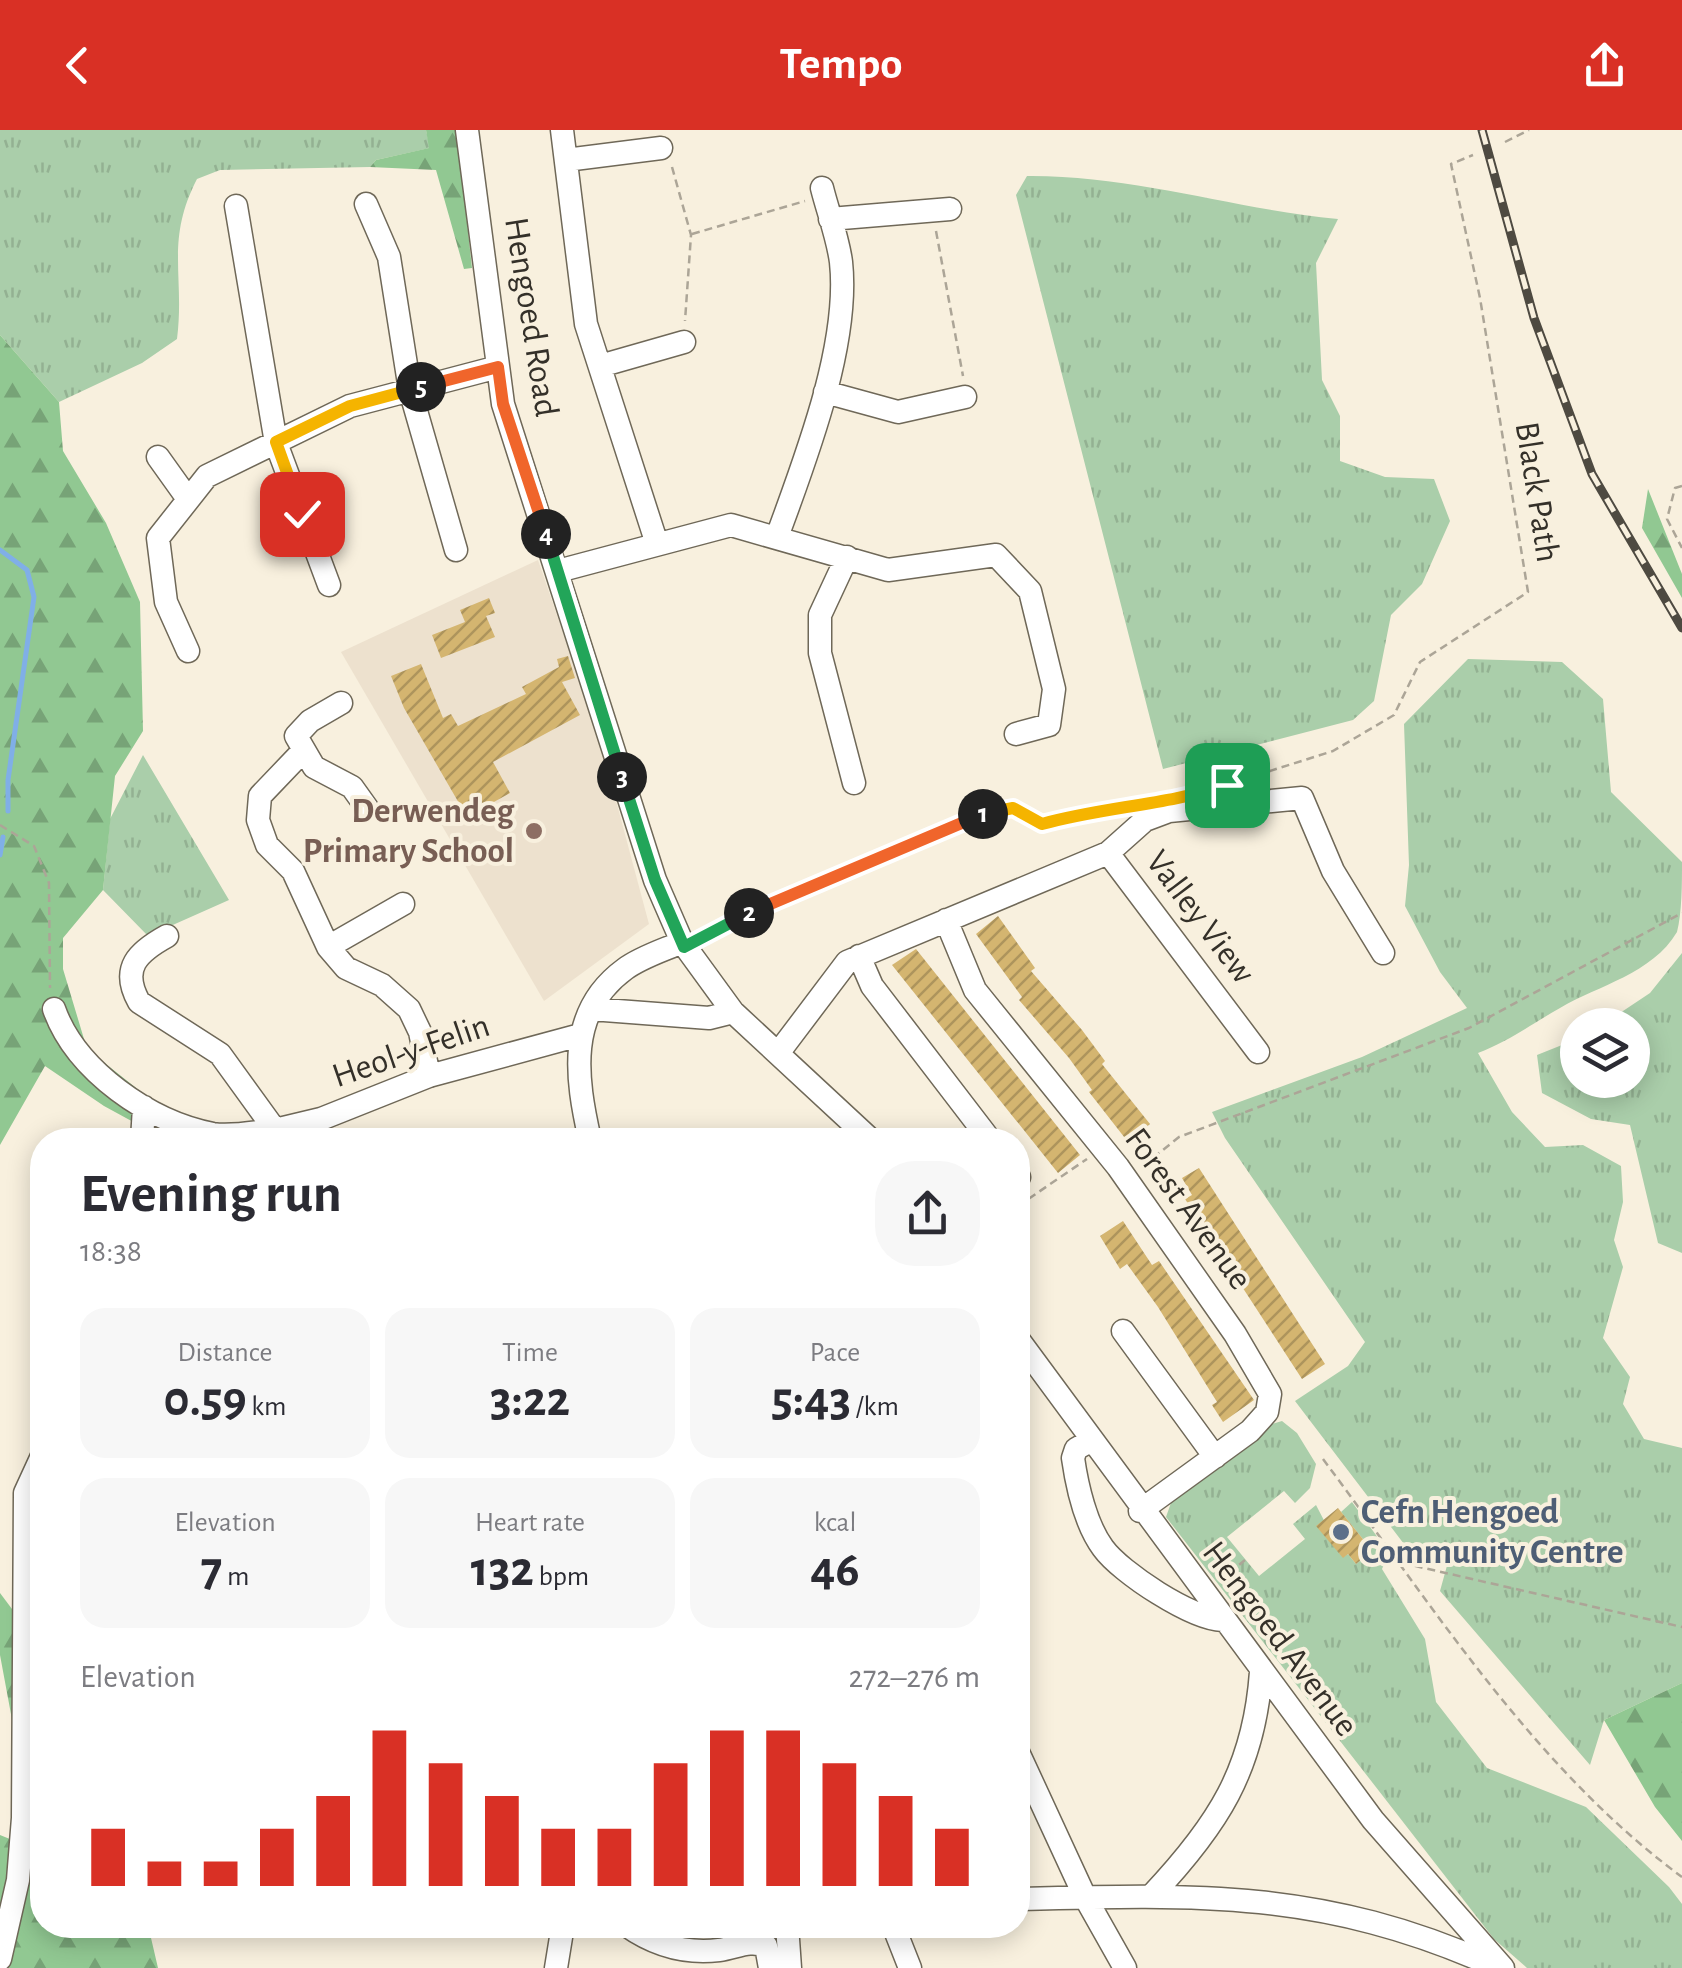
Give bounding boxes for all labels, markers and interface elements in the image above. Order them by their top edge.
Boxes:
icon: back [50,38,105,93]
icon: share [1577,38,1632,93]
text: Tempo [780,42,902,87]
street label: Hengoed Road [498,215,564,419]
pin: 5 [396,362,446,412]
text: 5 [415,373,427,401]
street label: Black Path [1509,419,1565,565]
pin [260,472,345,557]
icon: check [275,487,330,542]
pin: 4 [521,509,571,559]
text: 4 [539,520,553,548]
pin [1185,743,1270,828]
pin: 3 [597,752,647,802]
icon: arrive [1200,758,1255,813]
text: 3 [616,763,628,791]
pin: 1 [958,789,1008,839]
place label: Derwendeg Primary School [303,794,514,869]
text: 1 [978,800,988,828]
marker: Derwendeg Primary School [523,820,545,842]
street label: Valley View [1139,844,1261,990]
pin: 2 [724,888,774,938]
text: 2 [742,899,756,927]
street label: Heol-y-Felin [328,1008,494,1094]
map controls [1560,1008,1650,1098]
button: layers [1560,1008,1650,1098]
street label: Forest Avenue [1118,1122,1258,1296]
button: share [875,1161,980,1266]
text: Evening run [80,1167,342,1222]
text: 18:38 [80,1235,142,1267]
text: Distance [178,1339,272,1367]
text: Time [502,1339,558,1367]
text: Pace [810,1339,860,1367]
text: 0.59 [163,1375,247,1425]
text: 3:22 [490,1375,570,1425]
text: 5:43 [771,1375,851,1425]
text: km [247,1393,287,1421]
text: /km [851,1393,899,1421]
place label: Cefn Hengoed Community Centre [1361,1495,1623,1570]
text: Elevation [174,1509,276,1537]
text: Heart rate [475,1509,585,1537]
text: kcal [814,1509,856,1537]
marker: Cefn Hengoed Community Centre [1330,1521,1352,1543]
street label: Hengoed Avenue [1196,1535,1364,1743]
text: 7 [201,1545,222,1595]
text: 132 [471,1545,534,1595]
text: 46 [810,1545,860,1595]
text: m [222,1563,249,1591]
text: bpm [534,1563,589,1591]
text: Elevation [80,1661,196,1693]
text: 272–276 m [848,1661,980,1693]

